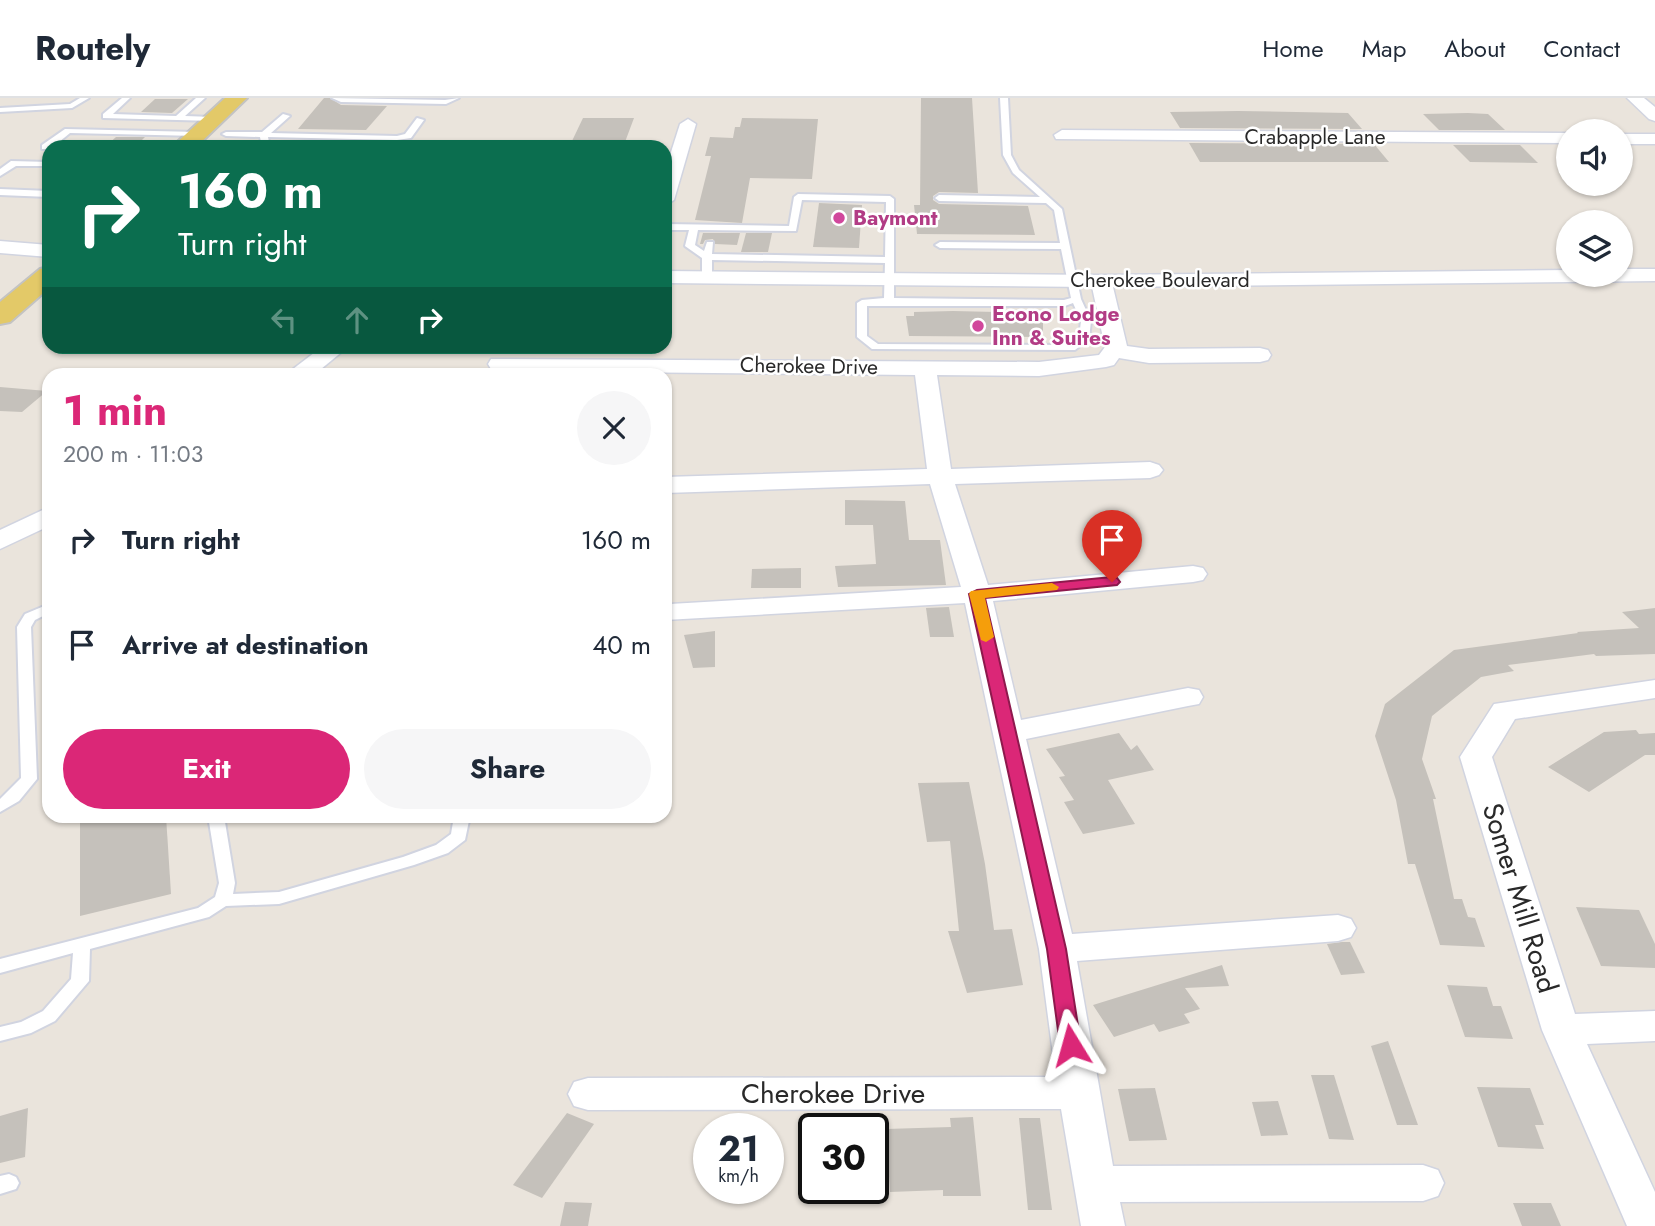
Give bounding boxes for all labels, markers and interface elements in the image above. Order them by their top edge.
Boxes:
text: Routely [35,25,150,72]
text: Home [1262,31,1324,66]
text: Map [1362,31,1406,66]
text: About [1444,31,1505,66]
text: Contact [1543,31,1620,66]
map controls [1556,119,1633,287]
button: sound [1556,119,1633,196]
street label: Crabapple Lane [1244,122,1386,152]
text: 160 m [178,156,323,226]
icon: right [63,168,154,259]
place label: Baymont [853,203,938,233]
marker: Baymont [831,210,847,226]
button: layers [1556,210,1633,287]
text: Turn right [178,221,307,267]
street label: Cherokee Boulevard [1070,265,1250,295]
place label: Econo Lodge Inn & Suites [992,299,1119,353]
icon: left [265,301,303,339]
icon: ahead [338,301,376,339]
icon: right [411,301,449,339]
marker: Econo Lodge Inn & Suites [970,318,986,334]
street label: Cherokee Drive [740,350,878,382]
text: 1 min [63,380,167,441]
button: close [577,391,651,465]
text: 200 m · 11:03 [63,437,203,471]
pin [1082,510,1142,582]
icon: right [63,521,101,559]
text: Turn right [122,521,240,559]
text: 160 m [581,521,651,559]
icon: arrive [1093,521,1131,559]
icon: arrive [63,626,101,664]
text: Arrive at destination [122,626,369,664]
text: 40 m [592,626,651,664]
button: Exit [63,729,350,809]
button: Share [364,729,651,809]
street label: Somer Mill Road [1472,798,1568,998]
position arrow [1034,1008,1108,1082]
street label: Cherokee Drive [741,1073,925,1114]
speed limit sign: 30 [798,1113,889,1204]
text: 21 [718,1124,759,1174]
text: km/h [718,1163,759,1189]

